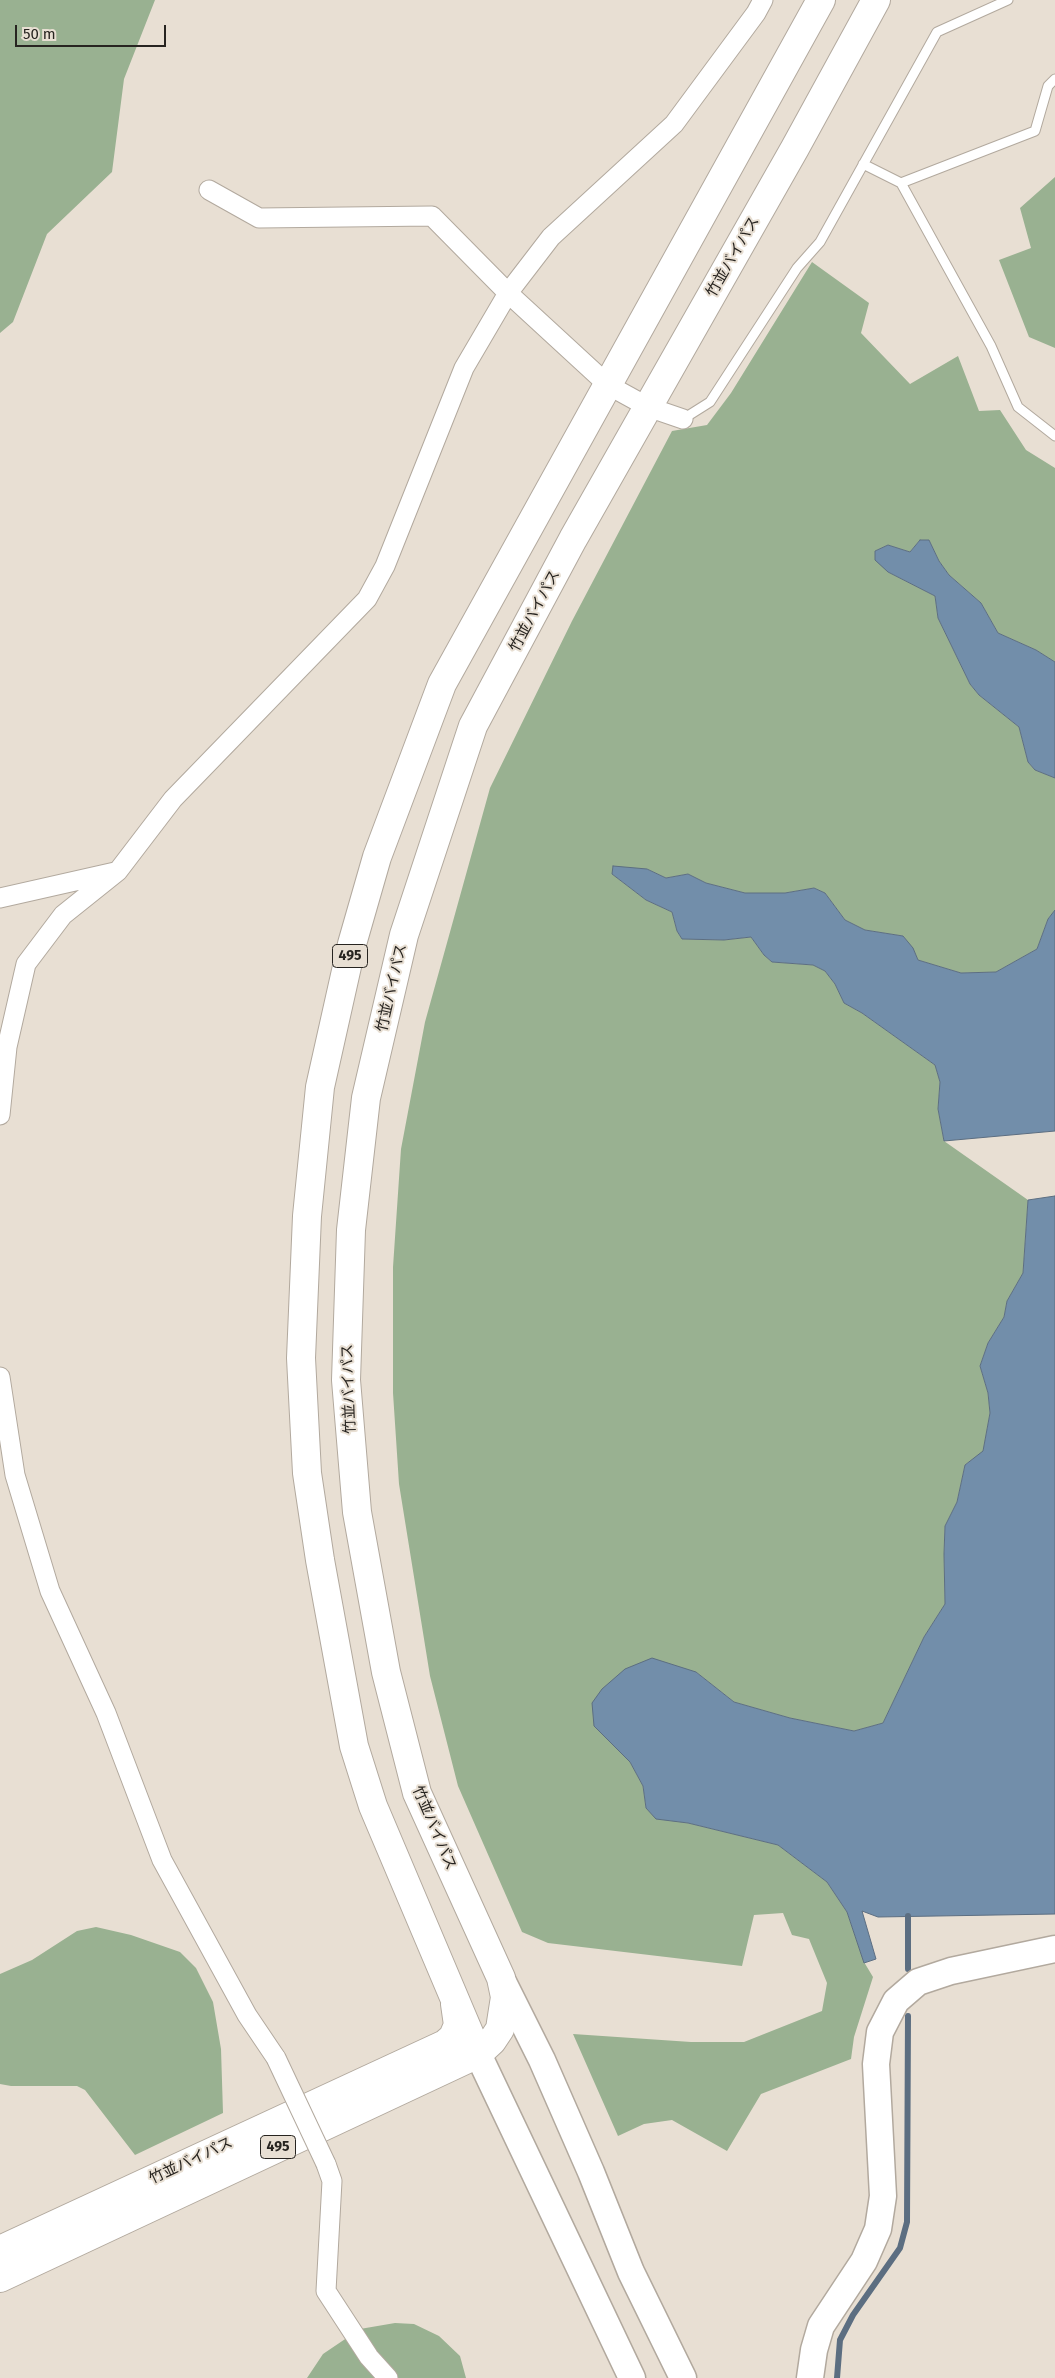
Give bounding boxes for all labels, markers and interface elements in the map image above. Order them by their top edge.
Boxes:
scale bar [18,15,169,47]
text: 50 m [23,25,56,43]
street label: 竹並バイパス [703,214,763,300]
street label: 竹並バイパス [506,567,564,655]
street label: 竹並バイパス [373,942,411,1034]
road number: 495 [332,944,368,968]
street label: 竹並バイパス [338,1344,360,1434]
street label: 竹並バイパス [408,1783,460,1873]
street label: 竹並バイパス [146,2134,236,2188]
road number: 495 [260,2136,296,2158]

